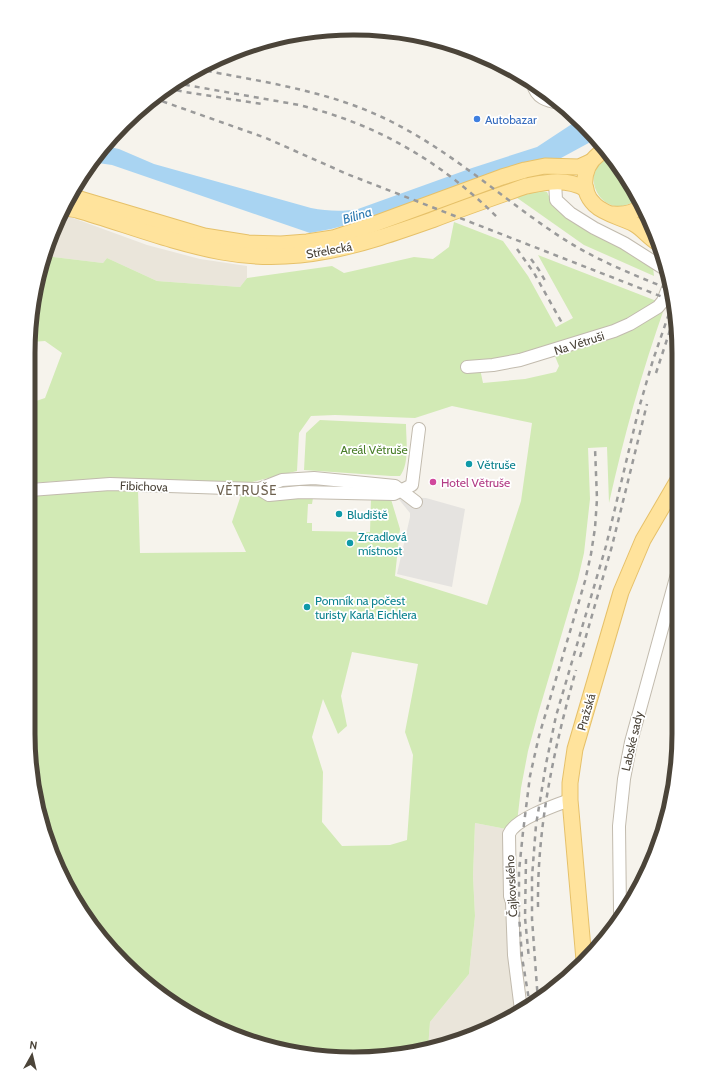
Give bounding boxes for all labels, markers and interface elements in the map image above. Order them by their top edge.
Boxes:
place label: Autobazar [485,112,537,127]
marker: Autobazar [472,114,482,124]
water label: Bílina [341,203,373,227]
street label: Střelecká [305,239,353,261]
street label: Na Větruši [552,328,606,358]
park label: Areál Větruše [340,442,408,457]
place label: Větruše [477,457,516,472]
marker: Větruše [464,459,474,469]
place label: Hotel Větruše [441,475,510,490]
marker: Hotel Větruše [428,477,438,487]
street label: Fibichova [120,478,168,494]
district label: VĚTRUŠE [216,481,278,498]
place label: Bludiště [347,507,388,522]
marker: Bludiště [334,509,344,519]
place label: Zrcadlová místnost [358,529,407,558]
marker: Zrcadlová místnost [345,538,355,548]
place label: Pomník na počest turisty Karla Eichlera [315,593,417,622]
marker: Pomník na počest turisty Karla Eichlera [302,602,312,612]
street label: Pražská [574,691,599,732]
street label: Labské sady [618,710,646,772]
street label: Čajkovského [502,854,520,918]
north arrow [12,1035,52,1075]
text: N [29,1038,38,1053]

